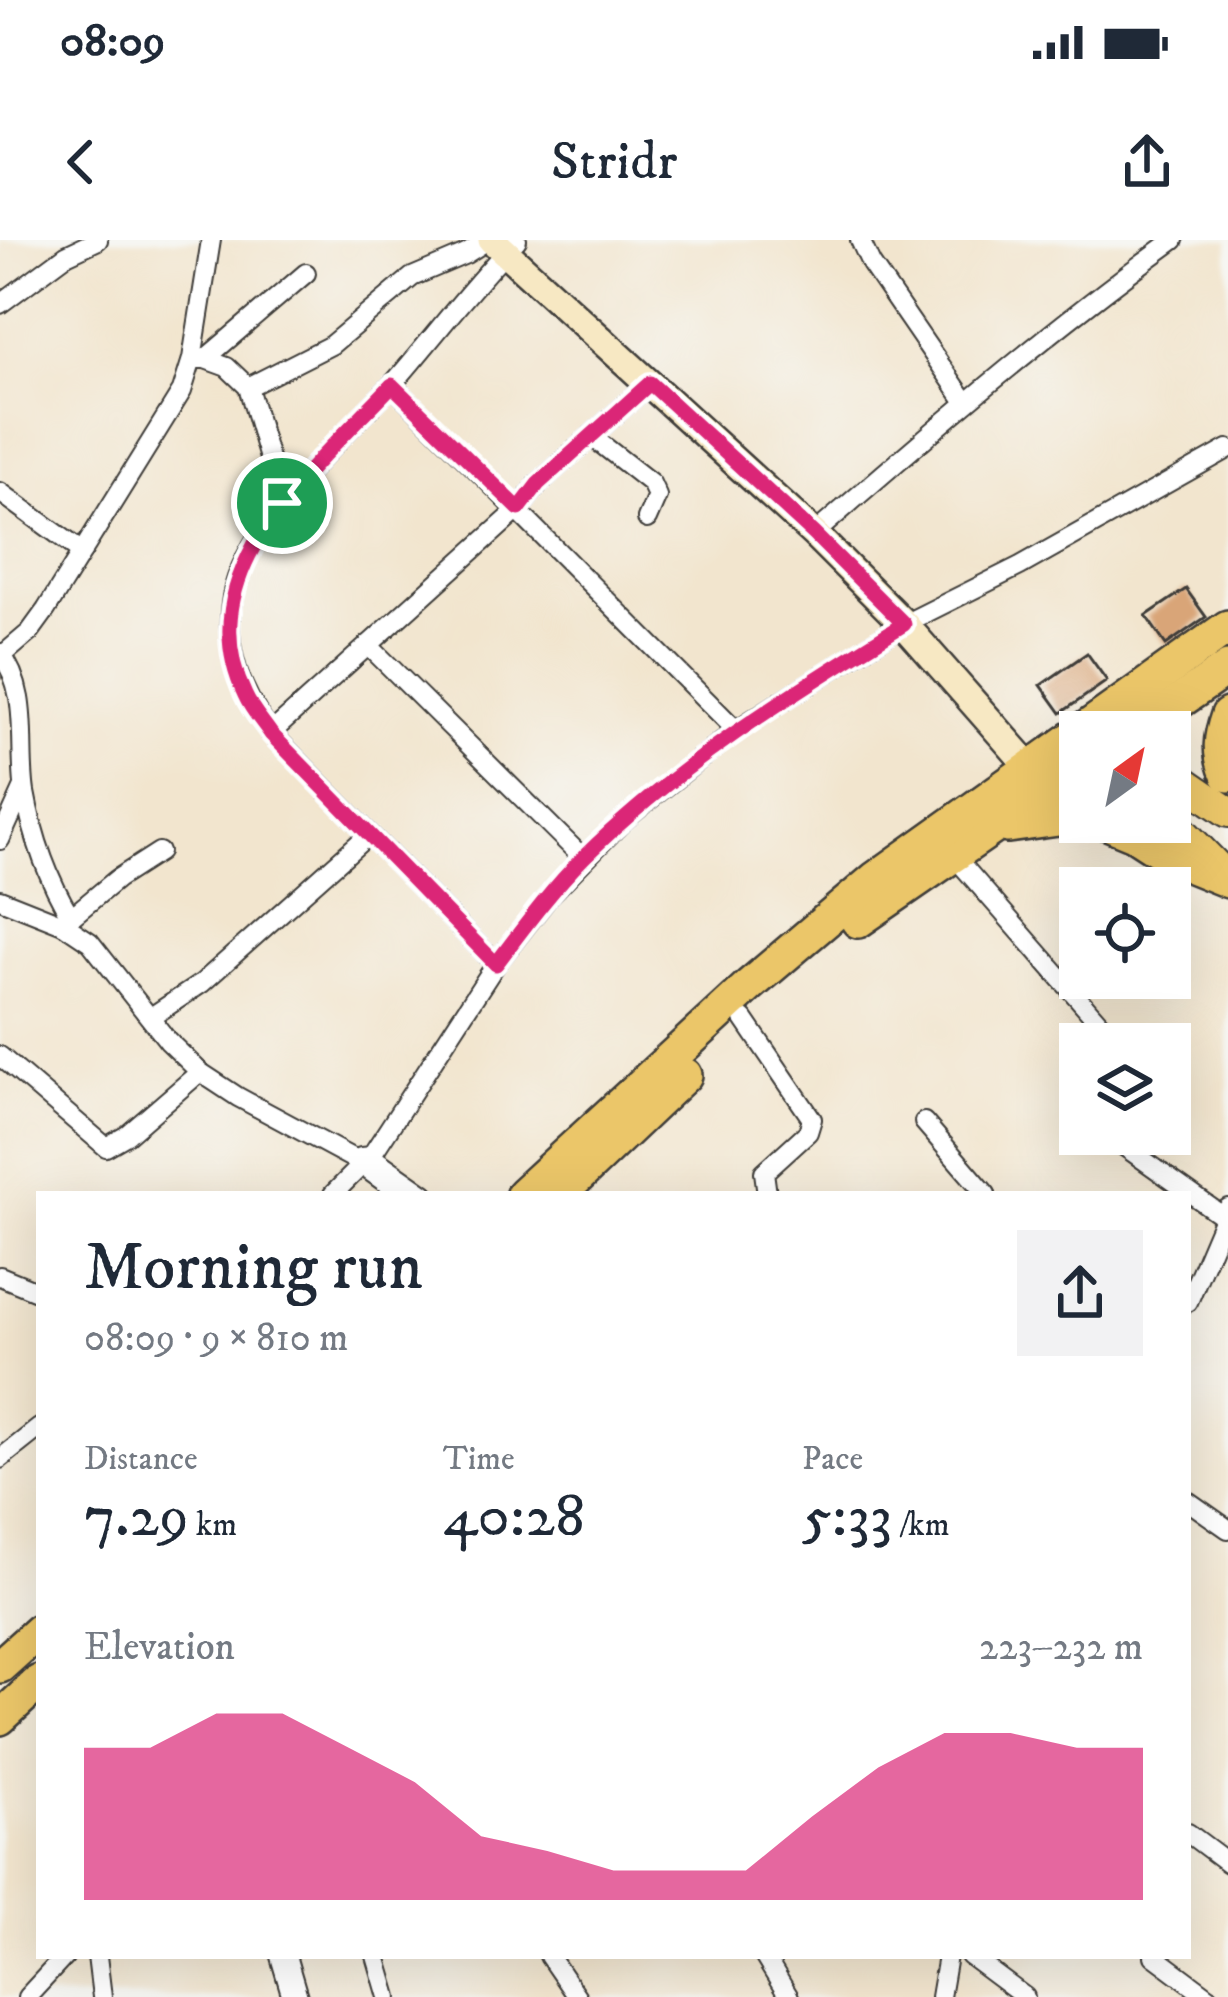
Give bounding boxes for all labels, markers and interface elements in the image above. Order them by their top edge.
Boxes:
text: 08:09 [60,14,165,70]
icon: back [48,129,114,195]
text: Stridr [551,129,677,196]
icon: share [1114,129,1180,195]
pin [231,452,333,554]
icon: arrive [249,470,315,536]
north arrow [1059,711,1191,843]
map controls [1059,711,1191,1155]
button: locate [1059,867,1191,999]
button: layers [1059,1023,1191,1155]
text: Morning run [84,1228,423,1310]
button: share [1017,1230,1143,1356]
text: 08:09 · 9 × 810 m [84,1314,348,1363]
text: Distance [84,1439,198,1480]
text: Time [443,1439,515,1480]
text: Pace [802,1439,863,1480]
text: 7.29 [84,1480,189,1555]
text: 40:28 [443,1480,585,1555]
text: 5:33 [802,1480,892,1555]
text: km [189,1505,237,1546]
text: /km [892,1505,949,1546]
text: Elevation [84,1623,235,1672]
text: 223–232 m [979,1623,1143,1672]

